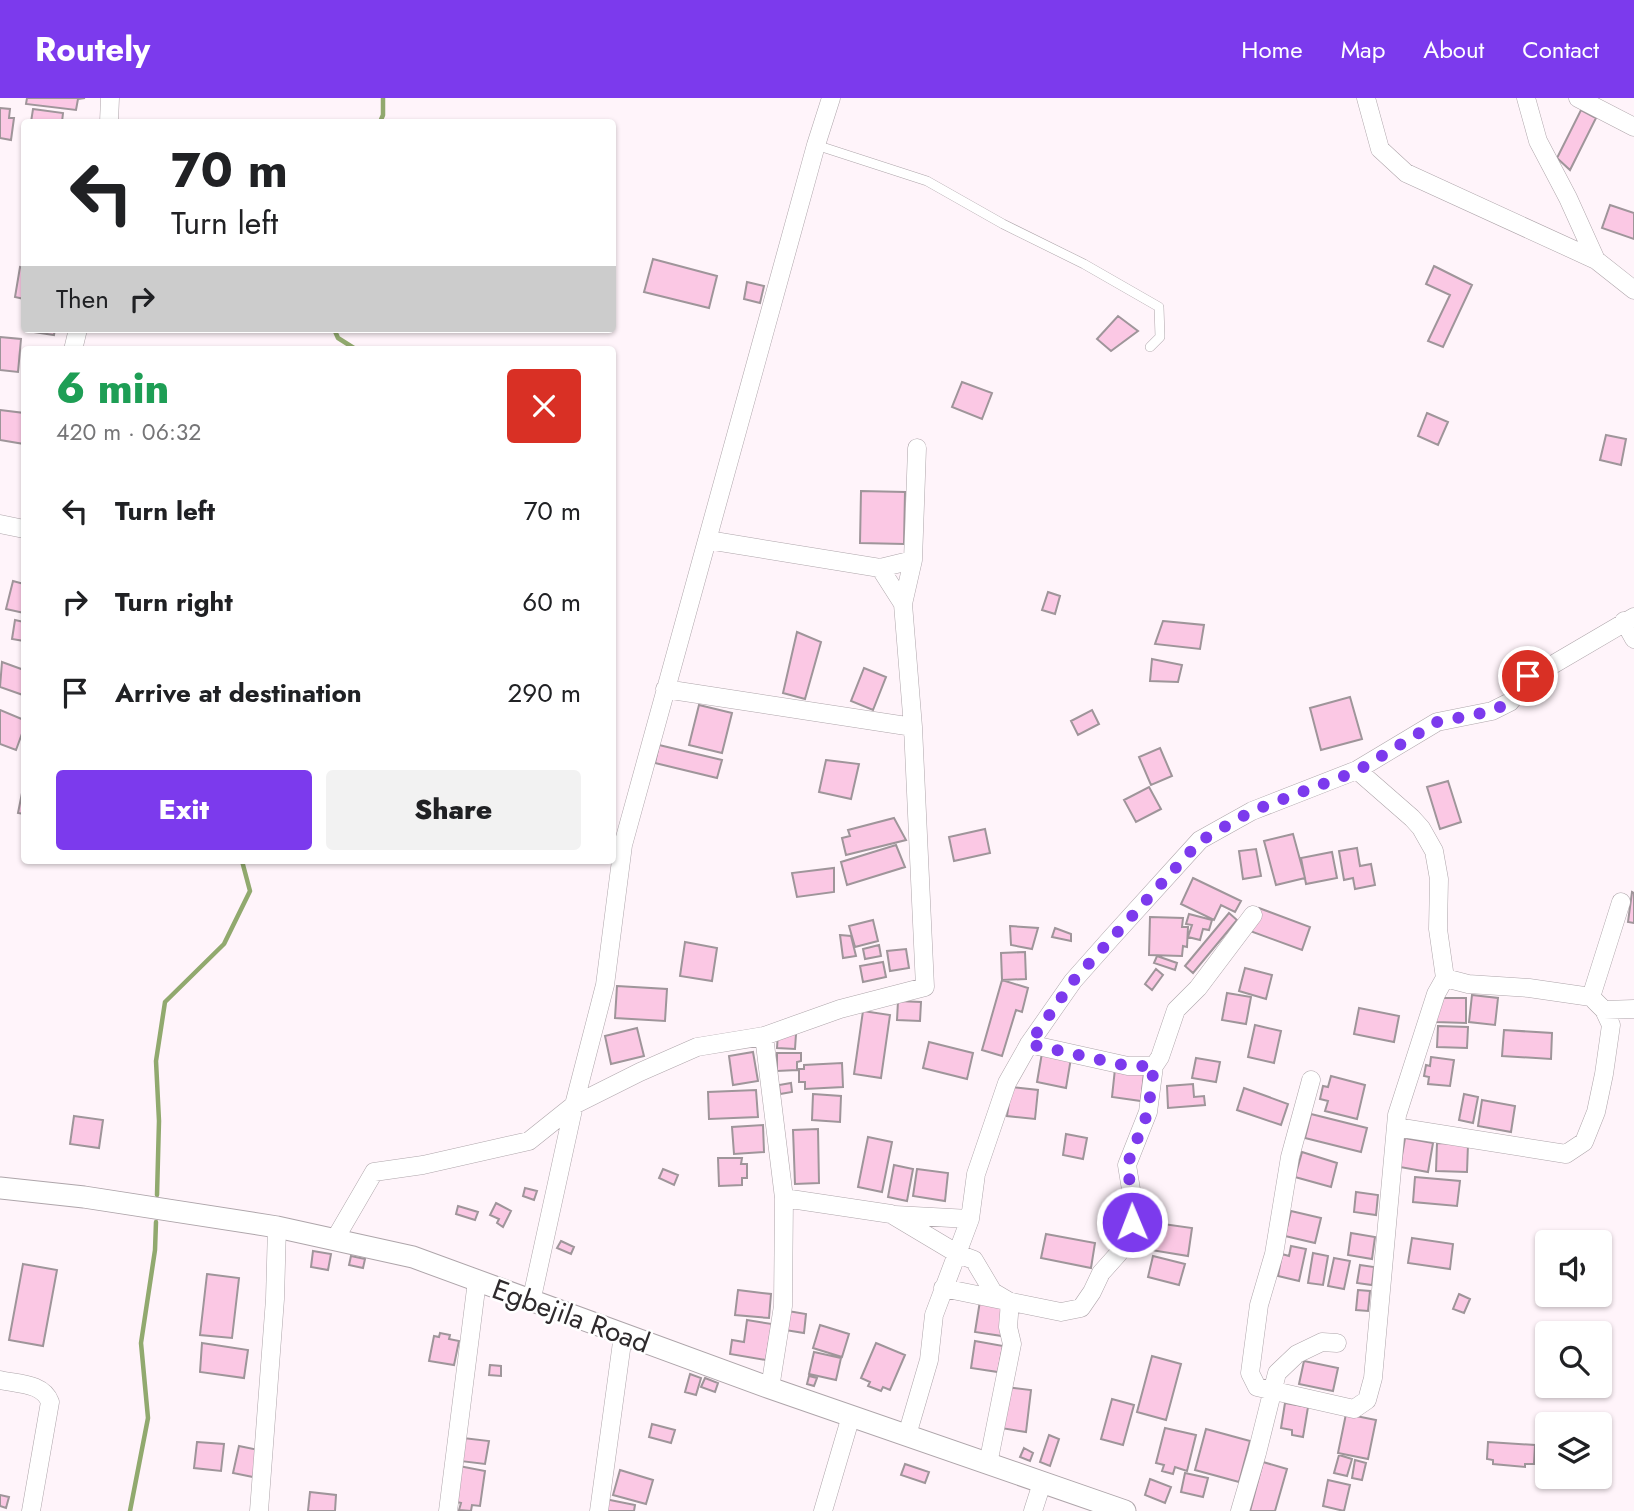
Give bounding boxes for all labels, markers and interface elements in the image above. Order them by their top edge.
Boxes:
text: Routely [35,26,150,73]
text: Home [1241,32,1303,67]
text: Map [1341,32,1385,67]
text: About [1423,32,1484,67]
text: Contact [1522,32,1599,67]
text: 70 m [171,135,288,205]
icon: left [56,147,147,238]
text: Turn left [171,200,278,246]
text: Then [56,280,109,318]
icon: right [123,280,161,318]
text: 6 min [56,358,169,419]
button: close [507,369,581,443]
text: 420 m · 06:32 [56,415,201,449]
icon: left [56,492,94,530]
text: Turn left [115,492,215,530]
text: 70 m [524,492,581,530]
icon: right [56,583,94,621]
text: Turn right [115,583,233,621]
text: 60 m [522,583,581,621]
pin [1498,646,1558,706]
icon: arrive [1509,657,1547,695]
icon: arrive [56,674,94,712]
text: Arrive at destination [115,674,362,712]
text: 290 m [508,674,581,712]
button: Exit [56,770,312,850]
button: Share [326,770,581,850]
position arrow [1095,1185,1169,1259]
map controls [1535,1230,1612,1489]
button: sound [1535,1230,1612,1307]
street label: Egbejila Road [487,1269,655,1363]
button: search [1535,1321,1612,1398]
button: layers [1535,1412,1612,1489]

